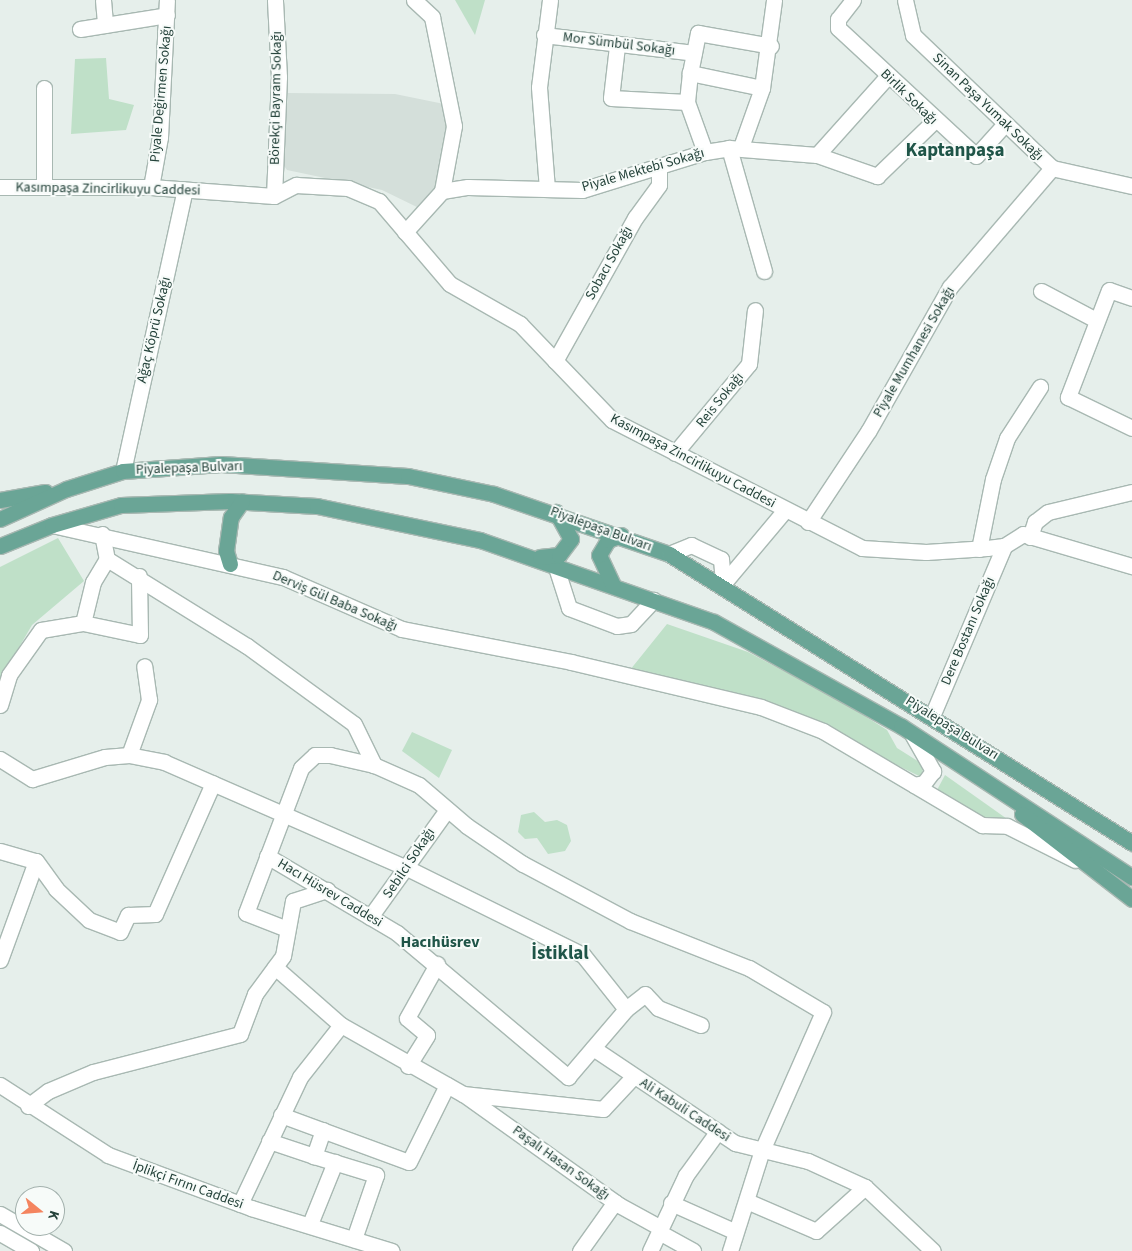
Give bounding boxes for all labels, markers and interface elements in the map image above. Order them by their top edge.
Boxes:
street label: Piyale Değirmen Sokağı [147,25,175,163]
street label: Mor Sümbül Sokağı [562,29,676,59]
street label: Börekçi Bayram Sokağı [266,31,286,165]
street label: Sinan Paşa Yumak Sokağı [929,50,1047,164]
street label: Birlik Sokağı [877,66,941,128]
district label: Kaptanpaşa [906,140,1004,162]
street label: Piyale Mektebi Sokağı [580,144,706,196]
street label: Kasımpaşa Zincirlikuyu Caddesi [15,179,201,199]
street label: Sobacı Sokağı [582,223,636,303]
street label: Ağaç Köprü Sokağı [134,275,174,385]
street label: Piyale Mumhanesi Sokağı [870,284,958,420]
street label: Reis Sokağı [693,369,747,431]
street label: Kasımpaşa Zincirlikuyu Caddesi [607,410,779,512]
street label: Piyalepaşa Bulvarı [135,458,243,478]
street label: Piyalepaşa Bulvarı [548,503,654,555]
street label: Derviş Gül Baba Sokağı [270,567,400,635]
street label: Dere Bostanı Sokağı [938,574,998,688]
street label: Piyalepaşa Bulvarı [902,693,1002,763]
street label: Sebilci Sokağı [379,825,439,901]
street label: Hacı Hüsrev Caddesi [275,855,385,931]
district label: Hacıhüsrev [400,932,480,952]
district label: İstiklal [531,943,589,965]
street label: Ali Kabuli Caddesi [637,1074,733,1146]
street label: Paşalı Hasan Sokağı [509,1122,613,1204]
street label: İplikçi Fırını Caddesi [130,1157,246,1213]
north arrow [15,1186,65,1236]
text: K [43,1208,64,1222]

